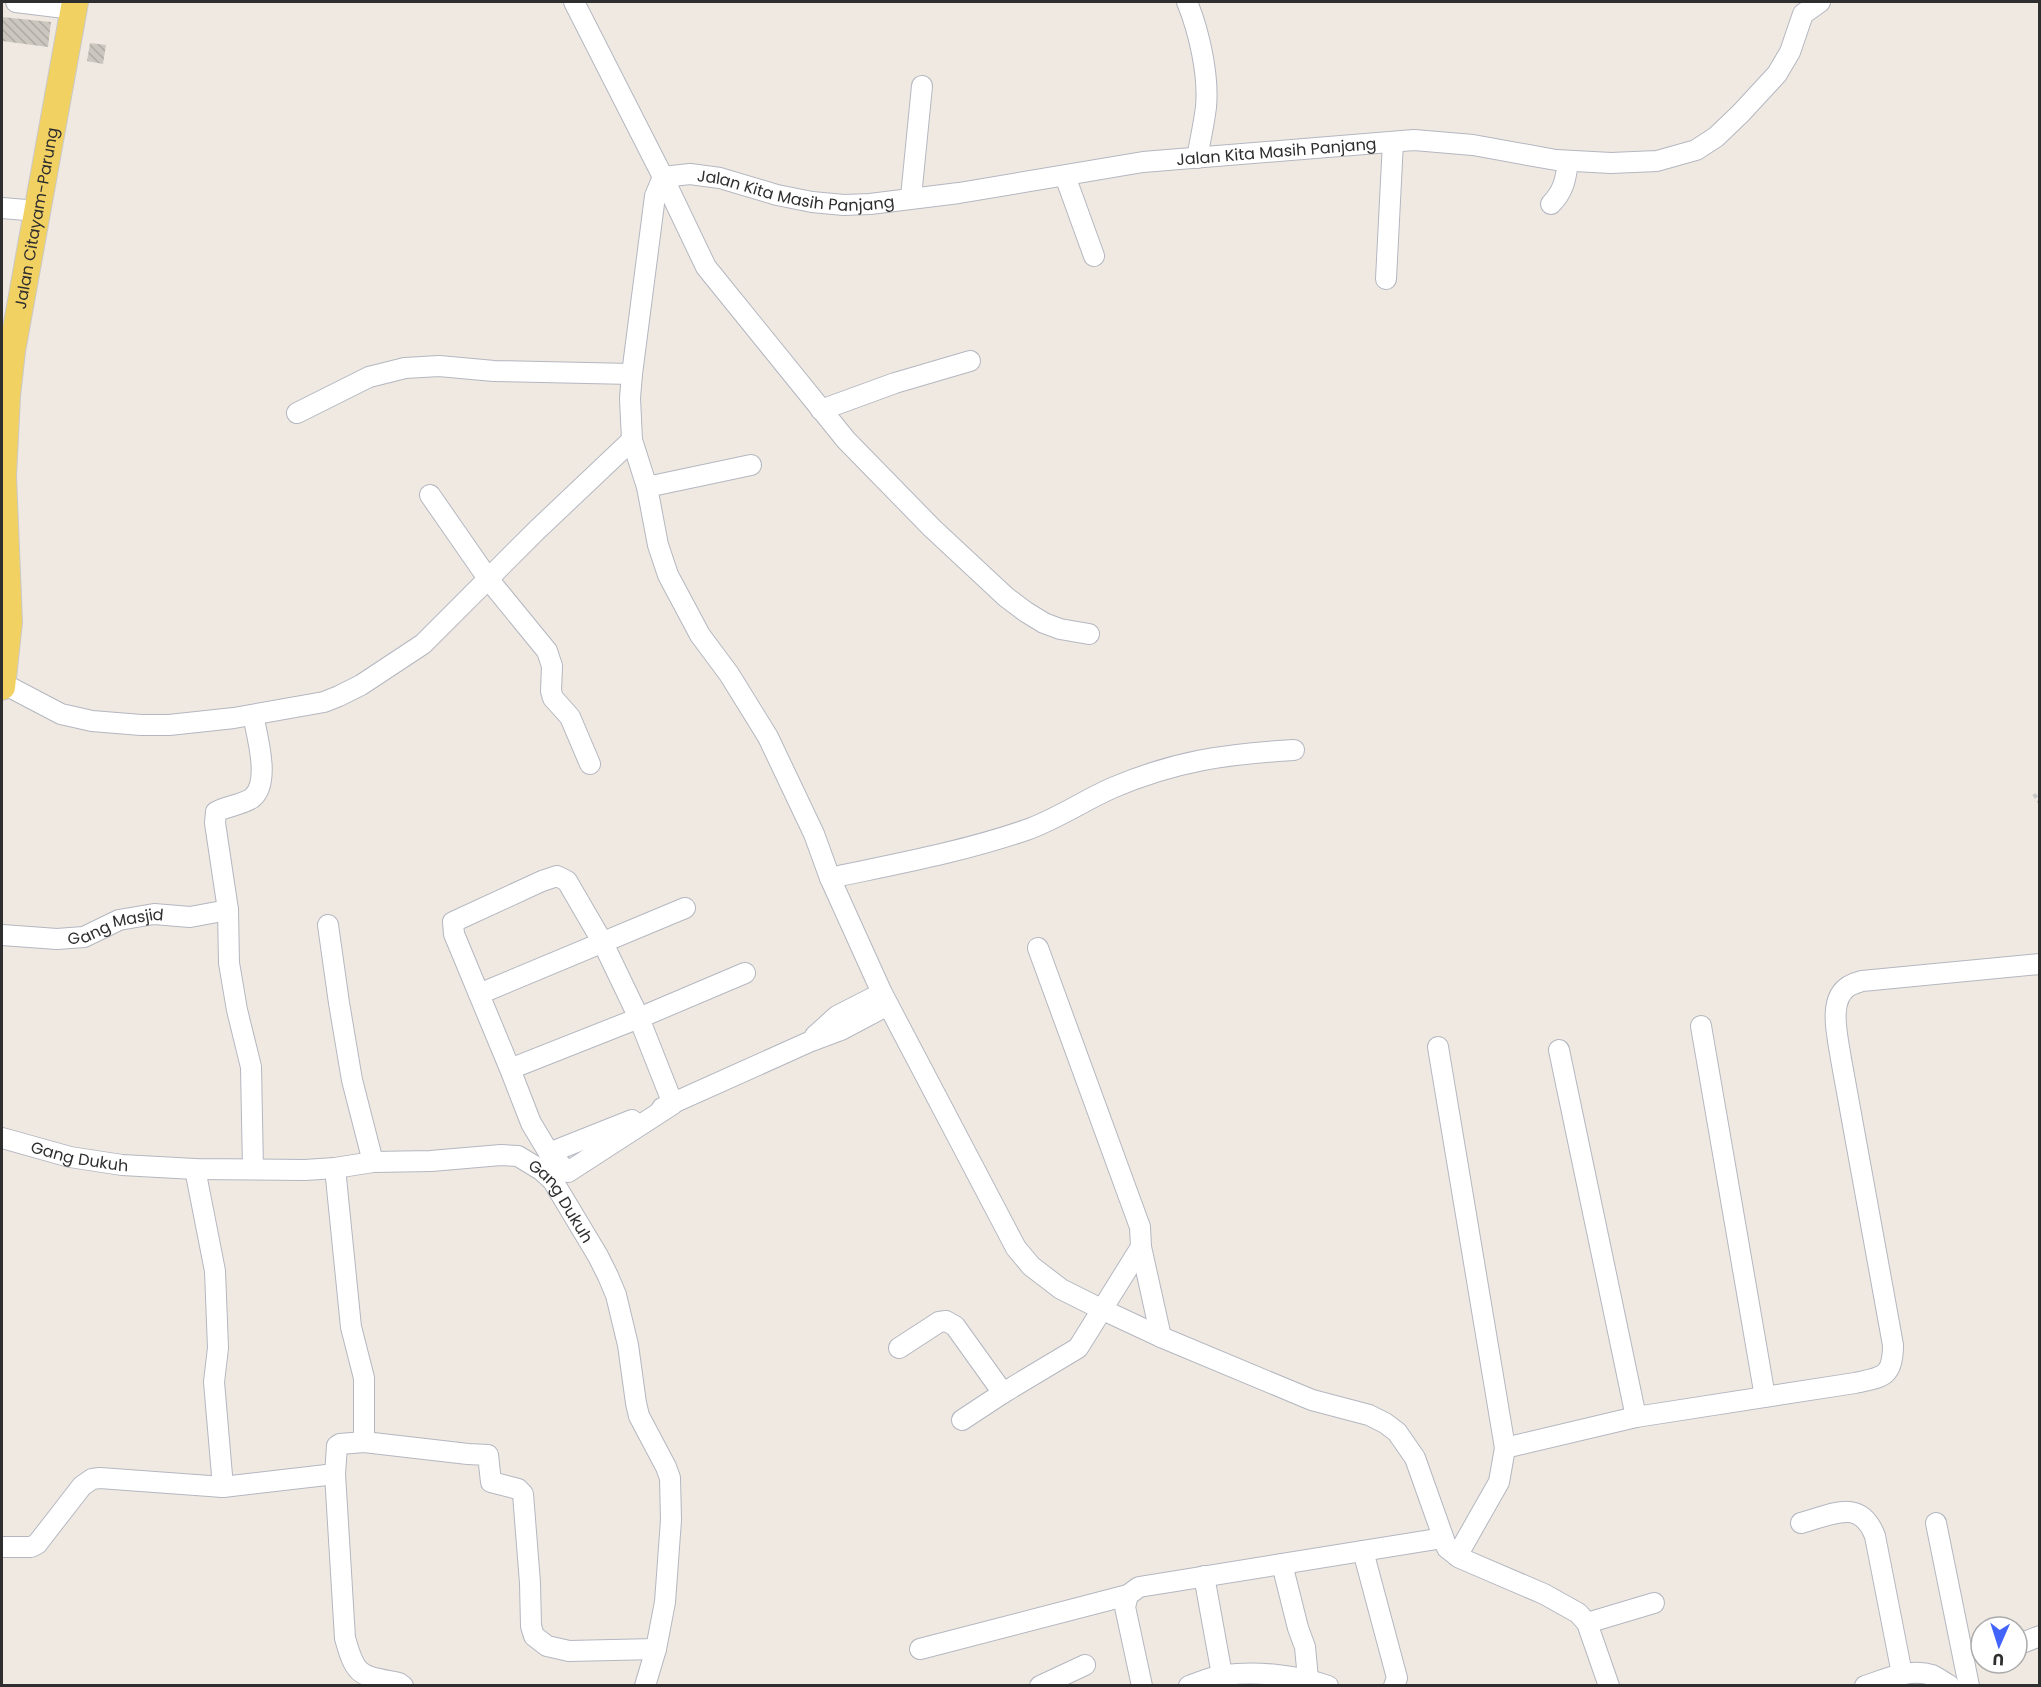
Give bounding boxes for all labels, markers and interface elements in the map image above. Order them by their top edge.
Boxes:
street label: Jalan Citayam-Parung [9,125,64,311]
street label: Jalan Kita Masih Panjang [1175,132,1377,171]
street label: Jalan Kita Masih Panjang [696,164,896,217]
street label: Gang Masjid [67,903,164,950]
street label: Gang Dukuh [28,1136,129,1177]
street label: Gang Dukuh [524,1154,599,1247]
north arrow [1969,1615,2029,1675]
text: U [1992,1648,2004,1671]

